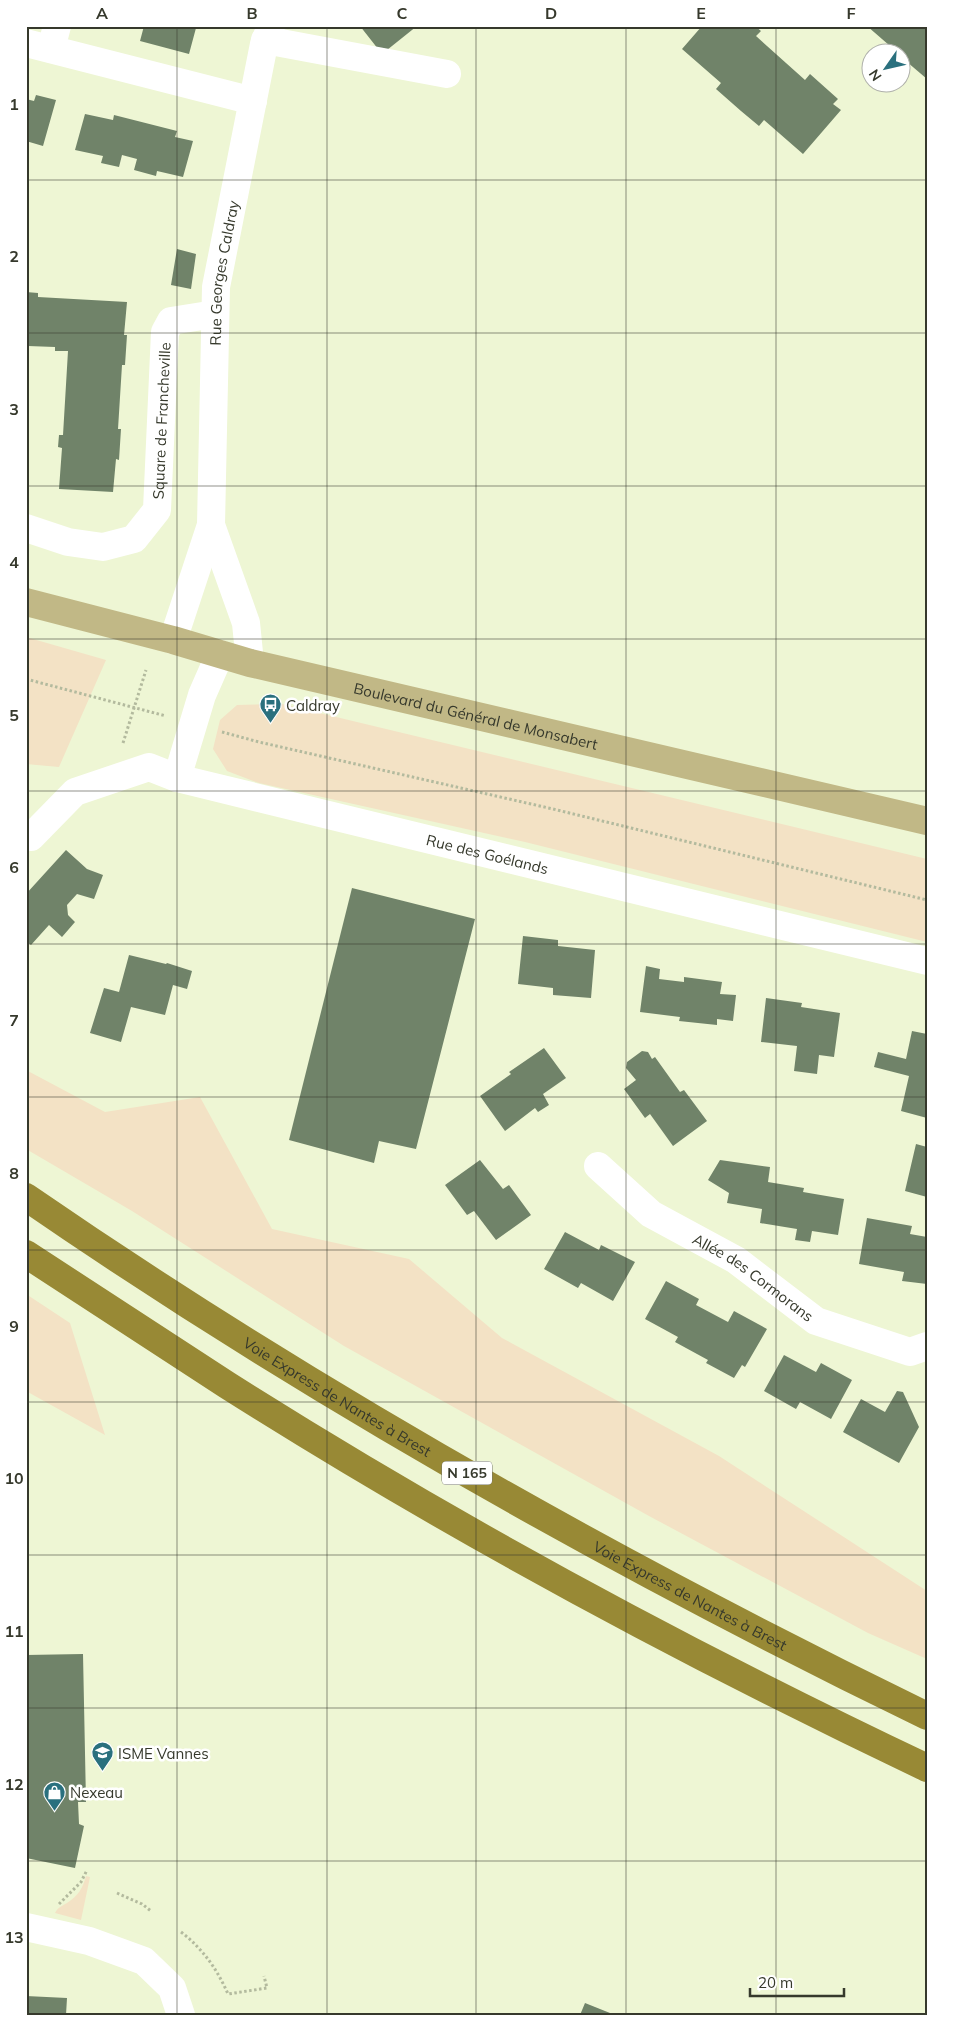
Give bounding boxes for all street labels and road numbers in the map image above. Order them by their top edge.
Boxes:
street label: Rue Georges Caldray [205,199,242,346]
street label: Square de Francheville [148,342,174,500]
street label: Boulevard du Général de Monsabert [352,678,600,753]
street label: Rue des Goélands [424,830,551,878]
street label: Allée des Cormorans [689,1229,818,1325]
street label: Voie Express de Nantes à Brest [240,1333,435,1460]
road number: N 165 [442,1462,492,1485]
street label: Voie Express de Nantes à Brest [590,1536,790,1654]

